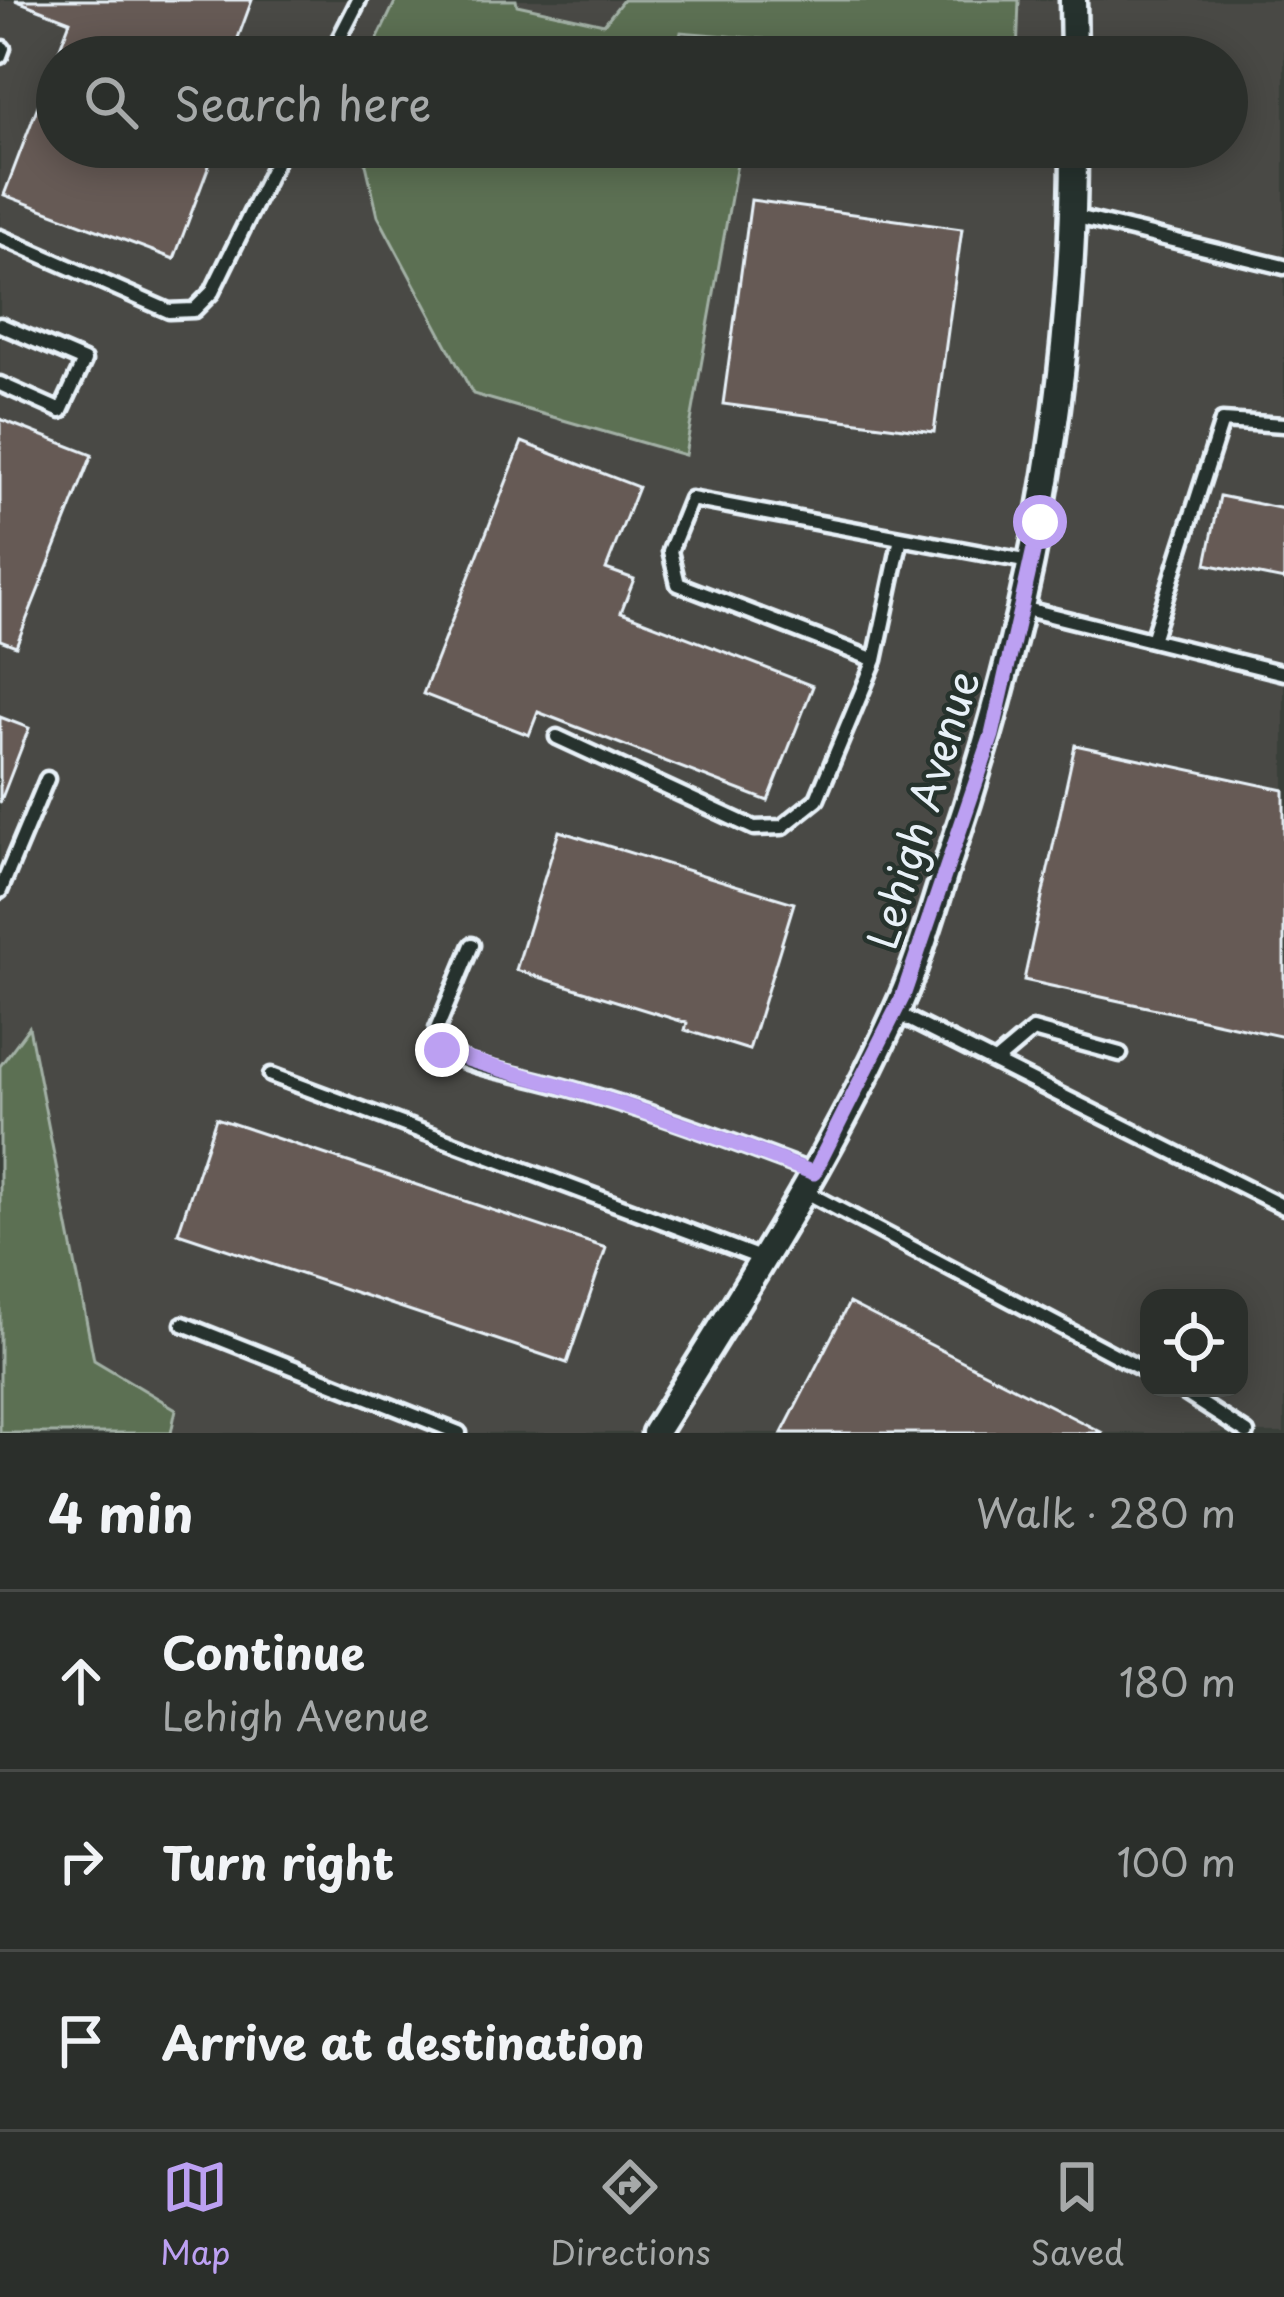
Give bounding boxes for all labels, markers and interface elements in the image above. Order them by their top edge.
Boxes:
search box [36,36,1248,168]
text: Search here [174,68,431,136]
icon: search [78,69,144,135]
route start [1013,495,1067,549]
street label: Lehigh Avenue [849,662,993,956]
route end [415,1023,469,1077]
map controls [1140,1289,1248,1397]
button: locate [1140,1289,1248,1397]
text: 4 min [48,1473,193,1550]
text: Walk · 280 m [976,1482,1236,1541]
text: Continue [162,1617,365,1685]
icon: ahead [48,1648,114,1714]
text: 180 m [1119,1651,1236,1710]
text: Lehigh Avenue [162,1685,430,1744]
text: Turn right [162,1827,394,1895]
icon: right [48,1828,114,1894]
text: 100 m [1117,1831,1236,1890]
text: Arrive at destination [162,2007,645,2075]
icon: arrive [48,2008,114,2074]
tab: Map [160,2154,230,2276]
tab: Directions [550,2154,711,2276]
tab: Saved [1030,2154,1124,2276]

